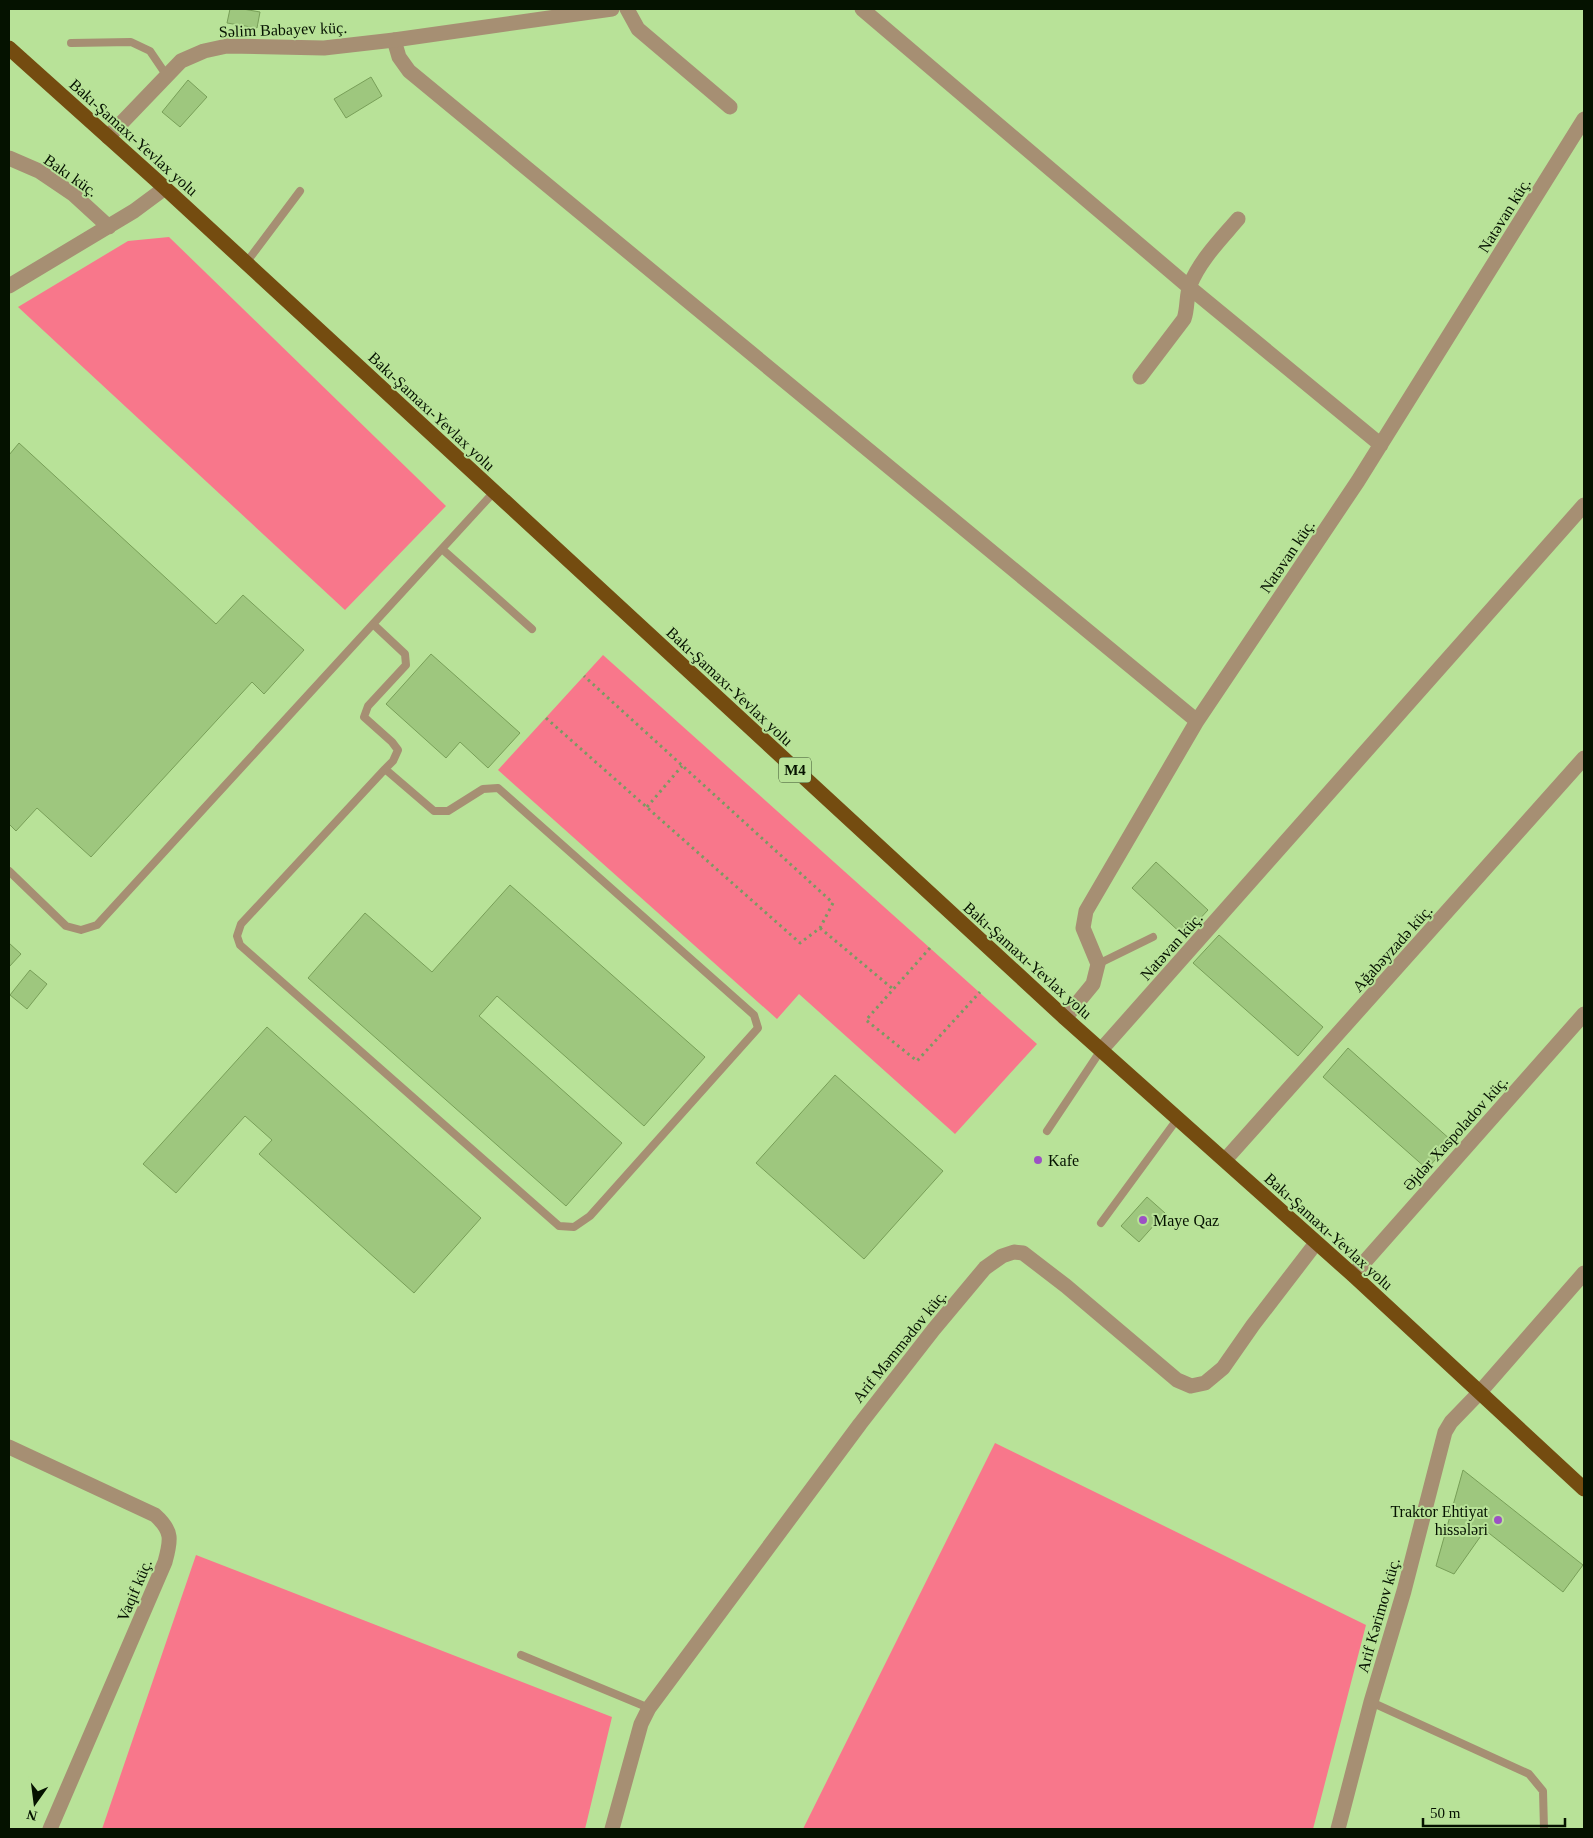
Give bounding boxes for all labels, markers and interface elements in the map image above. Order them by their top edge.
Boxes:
street label: Səlim Babayev küç. [219,19,348,41]
street label: Bakı-Şamaxı-Yevlax yolu [66,76,201,200]
street label: Bakı küç. [40,151,101,201]
street label: Natəvan küç. [1475,175,1535,256]
street label: Bakı-Şamaxı-Yevlax yolu [365,349,498,475]
street label: Natəvan küç. [1257,517,1319,597]
street label: Bakı-Şamaxı-Yevlax yolu [663,624,796,750]
road number: M4 [779,758,811,782]
street label: Bakı-Şamaxı-Yevlax yolu [960,899,1095,1023]
street label: Ağabəyzadə küç. [1349,902,1436,996]
street label: Natəvan küç. [1137,909,1207,984]
street label: Əjdər Xaspoladov küç. [1400,1073,1512,1195]
place label: Kafe [1048,1152,1079,1169]
marker: Kafe [1032,1154,1044,1166]
street label: Bakı-Şamaxı-Yevlax yolu [1261,1170,1396,1294]
place label: Maye Qaz [1153,1212,1219,1230]
marker: Maye Qaz [1137,1214,1149,1226]
street label: Arif Məmmədov küç. [849,1287,951,1406]
place label: Traktor Ehtiyat hissələri [1390,1503,1489,1538]
marker: Traktor Ehtiyat hissələri [1492,1514,1504,1526]
street label: Arif Kərimov küç. [1354,1556,1404,1675]
street label: Vaqif küç. [114,1557,156,1624]
north arrow [10,1778,60,1828]
scale bar [1423,1796,1566,1828]
text: 50 m [1430,1805,1461,1821]
text: N [25,1807,39,1824]

